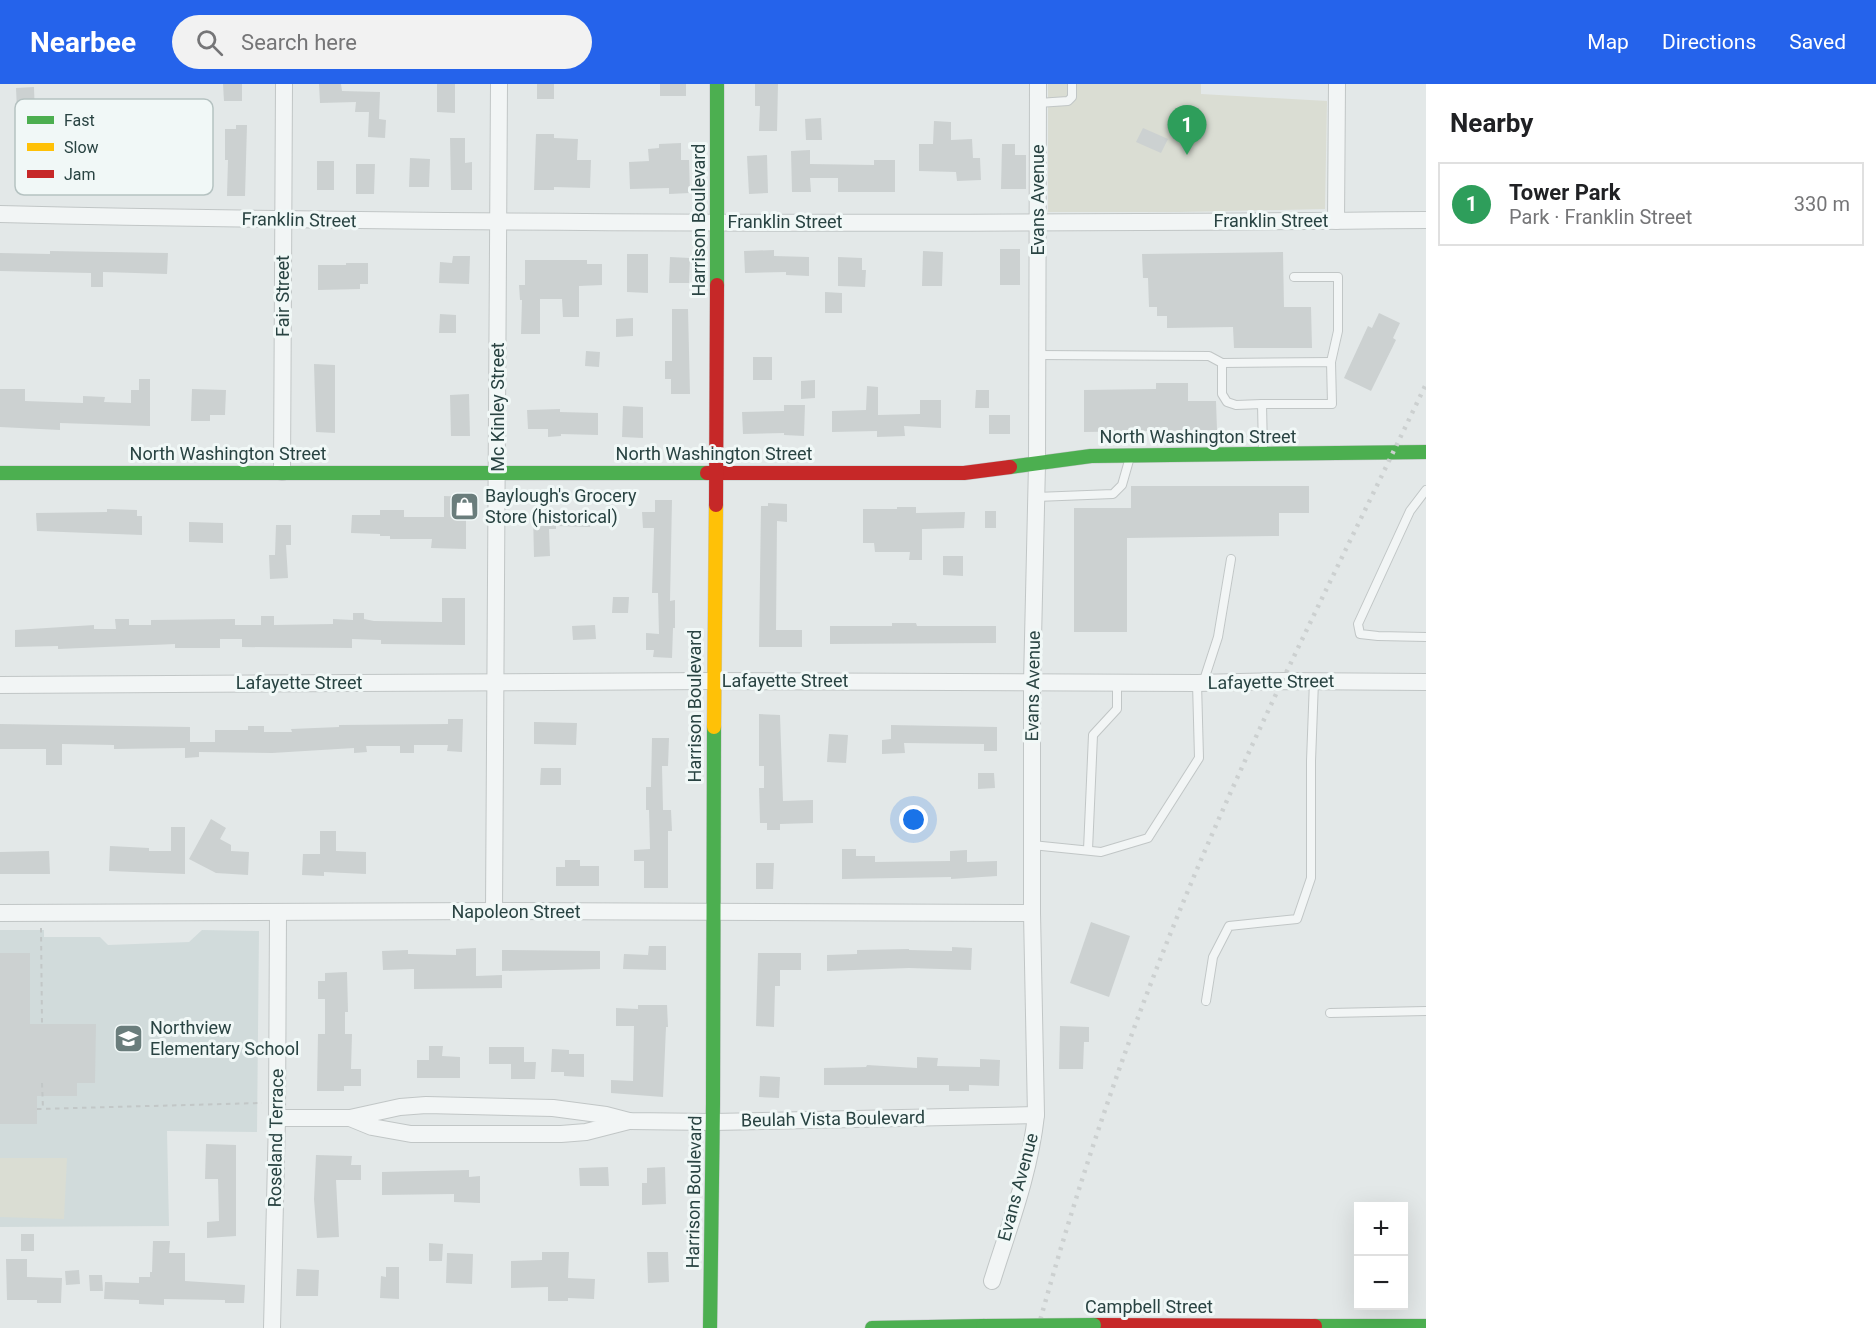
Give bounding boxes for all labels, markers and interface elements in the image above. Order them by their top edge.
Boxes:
search box [172,15,592,69]
text: Nearbee [30,26,136,59]
icon: search [193,26,226,59]
text: Search here [241,30,357,55]
text: Map [1587,30,1629,54]
text: Directions [1662,30,1756,54]
text: Saved [1789,30,1846,54]
legend [15,99,213,195]
pin: 1 [1168,106,1206,155]
text: Nearby [1450,108,1533,138]
text: Fast [64,111,95,130]
text: Slow [64,138,99,157]
street label: Harrison Boulevard [688,144,709,296]
street label: Evans Avenue [1027,145,1048,255]
text: Jam [64,165,96,184]
text: Tower Park [1509,180,1620,205]
text: 1 [1466,192,1477,216]
text: 330 m [1794,192,1850,216]
text: Park · Franklin Street [1509,205,1692,229]
street label: Franklin Street [241,208,357,231]
street label: Franklin Street [1214,210,1329,231]
street label: Franklin Street [728,211,843,232]
street label: Fair Street [272,255,293,337]
street label: Mc Kinley Street [487,342,508,472]
street label: North Washington Street [1100,426,1297,447]
street label: North Washington Street [130,443,327,464]
street label: North Washington Street [616,443,813,464]
place label: Baylough's Grocery Store (historical) [485,485,637,528]
shop icon: Baylough's Grocery Store (historical) [448,490,480,522]
street label: Harrison Boulevard [684,630,705,782]
street label: Evans Avenue [1021,630,1044,742]
street label: Lafayette Street [722,670,848,691]
street label: Lafayette Street [1208,670,1335,693]
street label: Lafayette Street [236,672,362,693]
your location [899,805,928,834]
street label: Napoleon Street [451,901,581,922]
place label: Northview Elementary School [150,1017,299,1059]
school or university icon: Northview Elementary School [113,1022,145,1054]
street label: Roseland Terrace [264,1069,287,1207]
street label: Beulah Vista Boulevard [741,1106,925,1131]
street label: Harrison Boulevard [682,1115,705,1269]
street label: Evans Avenue [993,1131,1042,1243]
map controls [1354,1202,1408,1310]
button: + [1354,1202,1408,1256]
button: − [1354,1256,1408,1310]
street label: Campbell Street [1085,1296,1213,1317]

